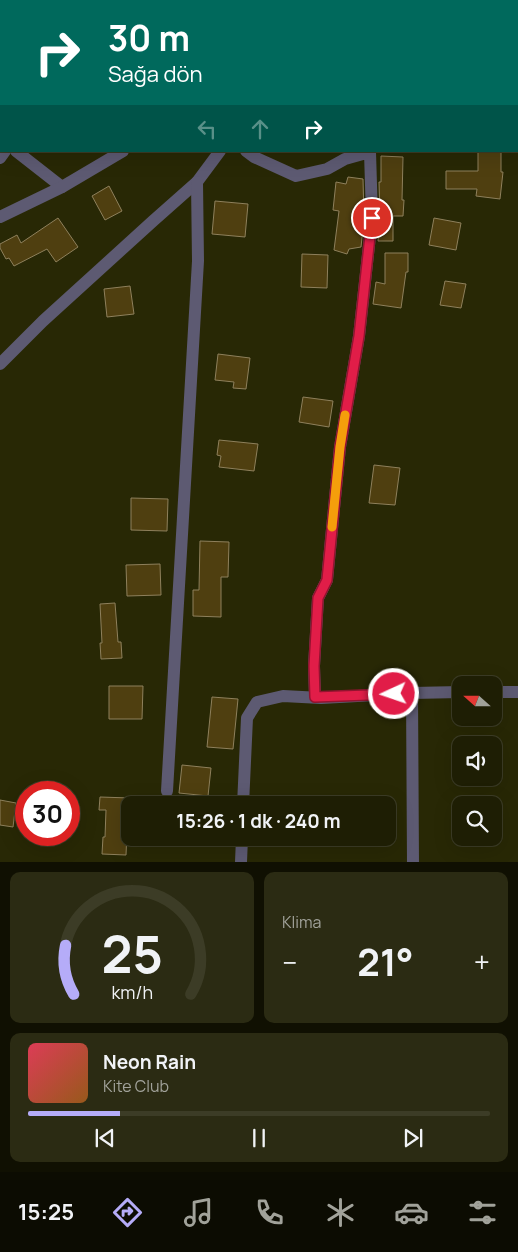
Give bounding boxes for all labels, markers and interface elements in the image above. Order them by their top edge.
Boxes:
text: 30 m [108,14,190,62]
icon: right [25,20,90,85]
text: Sağa dön [108,59,203,89]
icon: left [193,115,221,143]
icon: ahead [246,115,274,143]
icon: right [299,115,327,143]
pin [351,197,393,239]
icon: arrive [358,204,386,232]
position arrow [367,667,419,719]
north arrow [452,676,502,726]
map controls [452,676,502,846]
button: sound [452,736,502,786]
speed limit sign: 30 [15,781,80,846]
button: search [452,796,502,846]
text: 15:26 · 1 dk · 240 m [176,808,341,834]
text: Klima [282,911,321,933]
text: 25 [101,918,163,989]
text: 21° [357,935,414,987]
text: − [282,943,297,981]
text: + [474,943,490,981]
text: km/h [111,980,153,1004]
text: Neon Rain [103,1049,196,1075]
text: Kite Club [103,1075,169,1097]
icon: previous [91,1124,119,1152]
icon: pause [245,1124,273,1152]
icon: next [399,1124,427,1152]
icon: directions [110,1195,145,1230]
icon: music [181,1195,216,1230]
icon: phone [252,1195,287,1230]
icon: climate [323,1195,358,1230]
icon: car [394,1195,429,1230]
icon: filters [465,1195,500,1230]
text: 15:25 [18,1197,74,1227]

